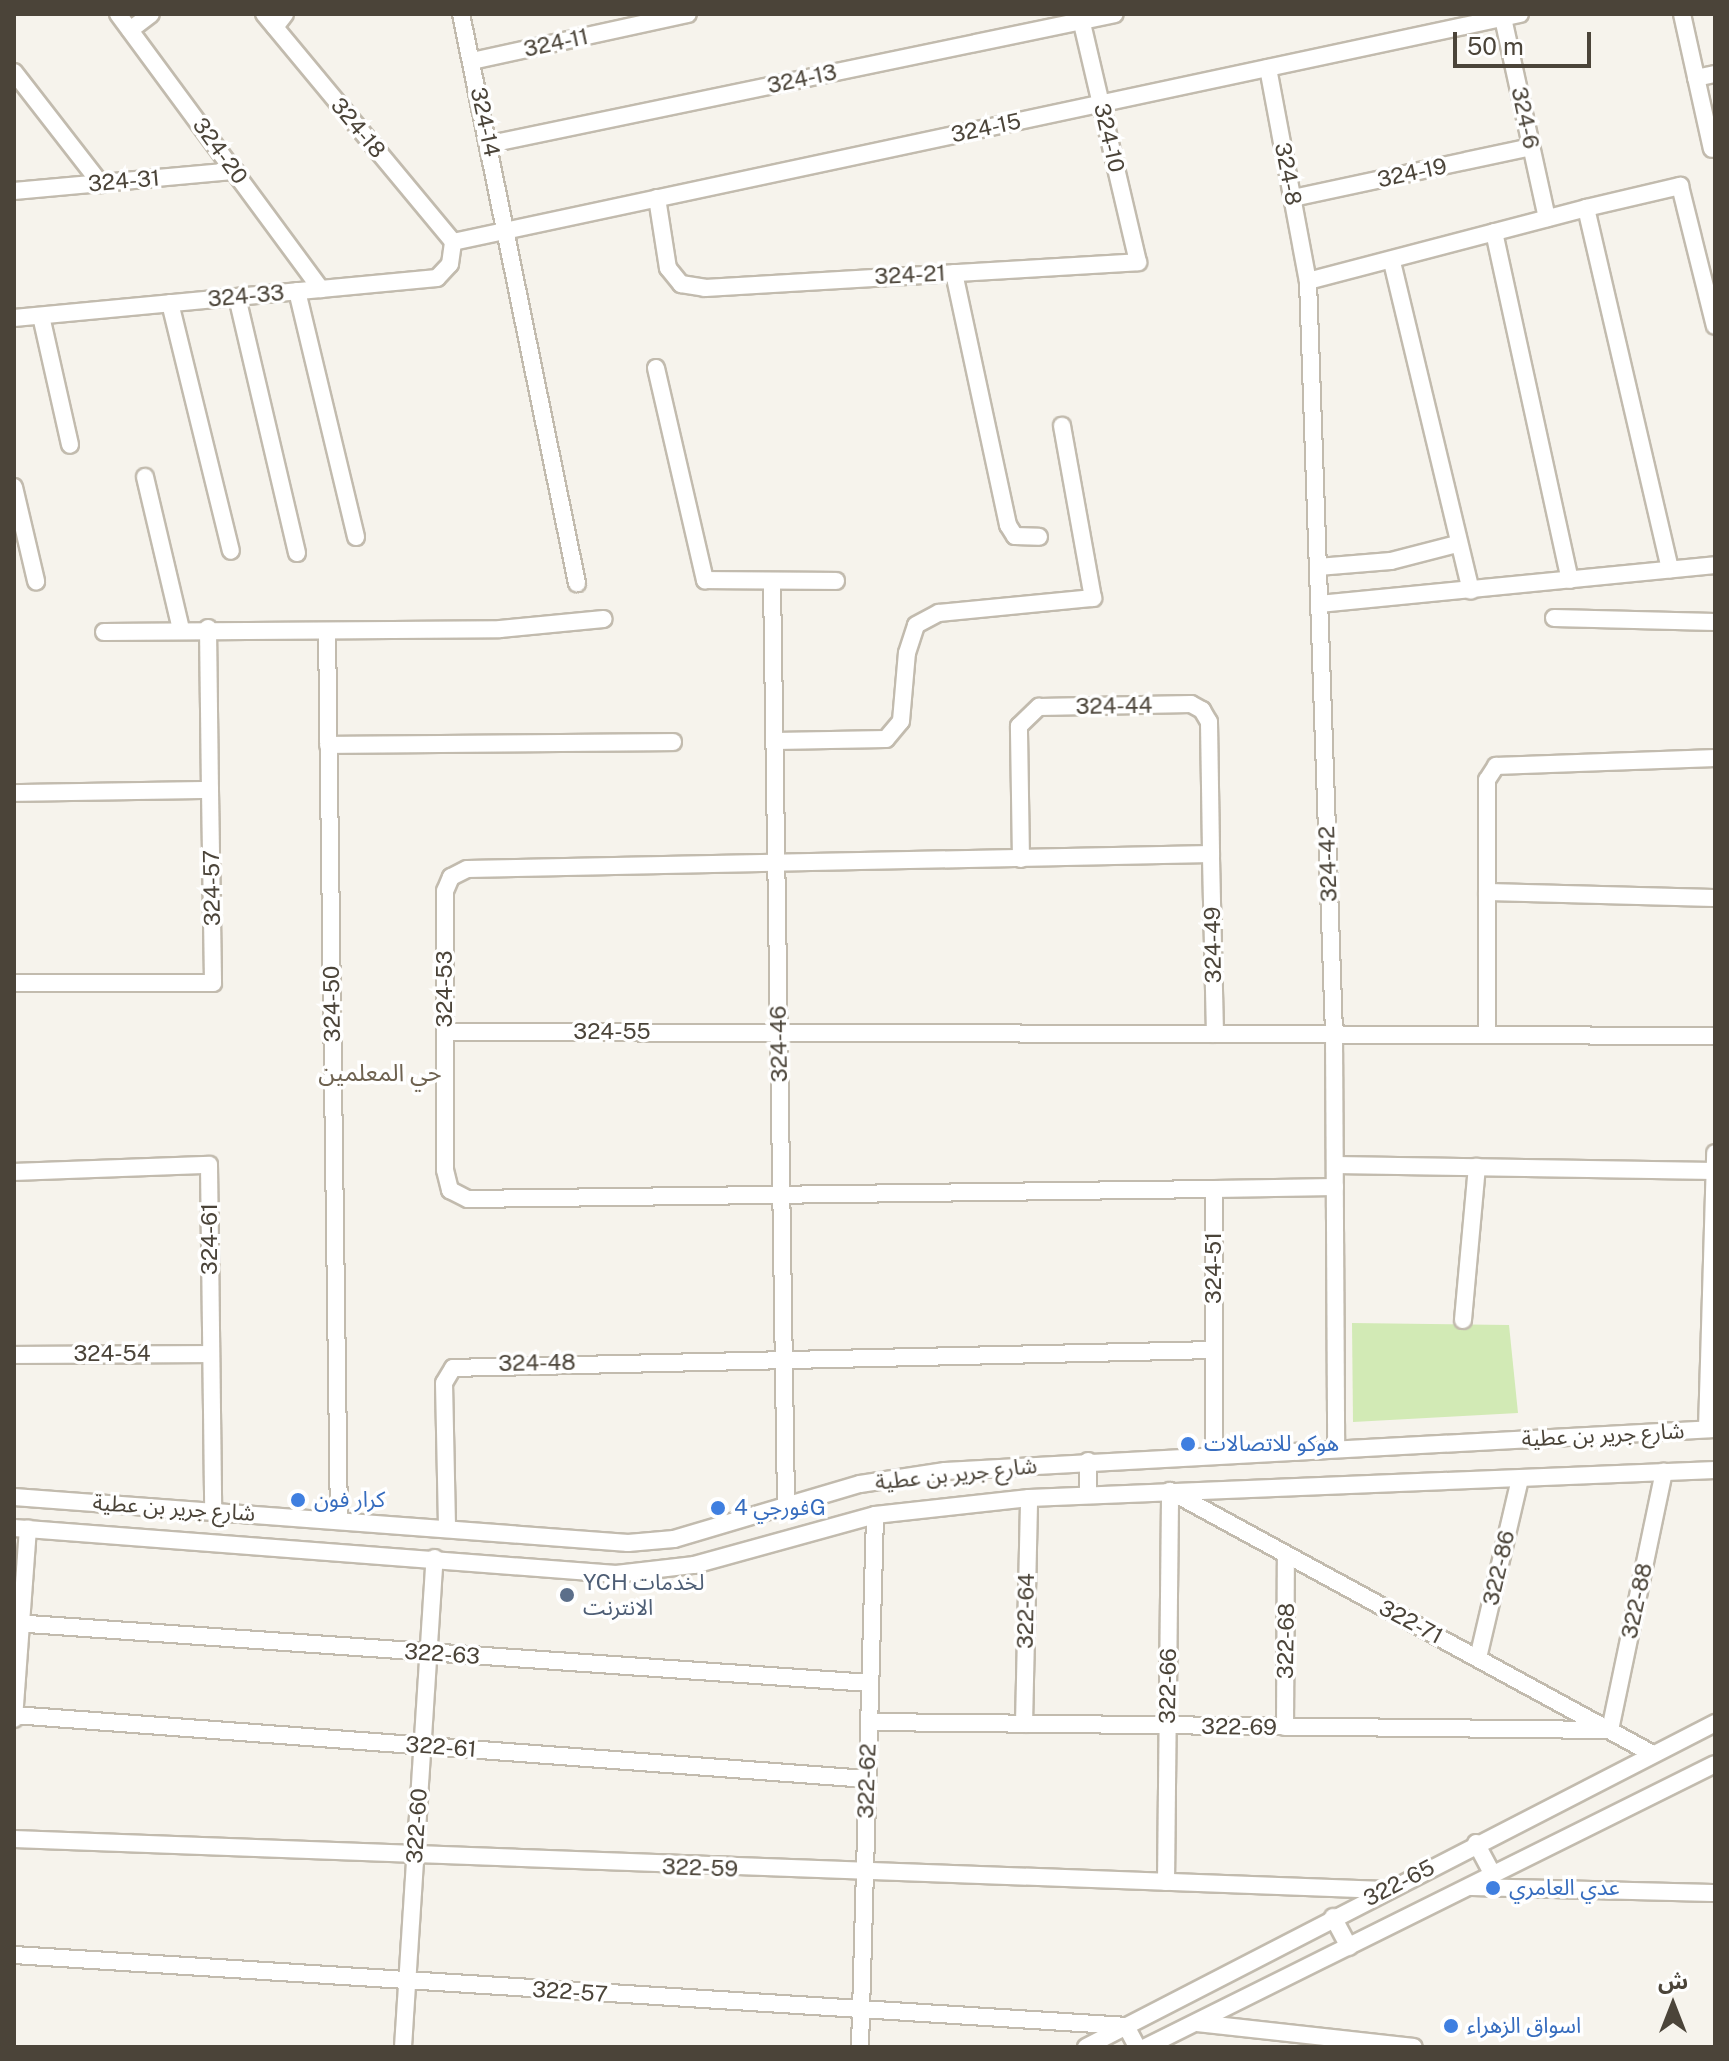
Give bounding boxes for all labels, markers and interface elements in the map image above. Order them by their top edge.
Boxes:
scale bar [1457,16,1595,66]
street label: 324-11 [521,23,591,63]
text: 50 m [1467,32,1524,60]
street label: 324-13 [765,59,839,99]
street label: 324-14 [465,85,505,159]
street label: 324-6 [1506,85,1544,151]
street label: 324-18 [325,92,391,164]
street label: 324-10 [1088,101,1130,175]
street label: 324-15 [949,108,1023,148]
street label: 324-20 [187,113,253,189]
street label: 324-8 [1269,140,1307,208]
street label: 324-19 [1375,153,1449,193]
street label: 324-31 [87,165,161,197]
street label: 324-21 [874,260,946,290]
street label: 324-33 [207,280,285,312]
street label: 324-44 [1075,692,1153,720]
street label: 324-42 [1313,826,1343,902]
street label: 324-57 [198,850,226,926]
street label: 324-49 [1199,906,1227,984]
street label: 324-53 [432,950,458,1028]
street label: 324-50 [318,965,346,1043]
street label: 324-46 [765,1005,793,1083]
street label: 324-55 [573,1019,651,1045]
district label: حي المعلمين [318,1059,442,1087]
street label: 324-61 [197,1203,223,1275]
street label: 324-51 [1201,1232,1227,1304]
street label: 324-54 [73,1341,151,1367]
street label: 324-48 [498,1349,576,1377]
street label: شارع جرير بن عطية [1521,1418,1685,1452]
place label: هوكو للاتصالات [1204,1431,1339,1457]
marker: هوكو للاتصالات [1179,1435,1197,1453]
street label: شارع جرير بن عطية [874,1452,1038,1496]
place label: كرار فون [314,1487,385,1513]
street label: شارع جرير بن عطية [92,1489,256,1527]
marker: كرار فون [289,1491,307,1509]
place label: فورجي 4G [734,1495,826,1521]
marker: فورجي 4G [709,1499,727,1517]
street label: 322-86 [1478,1528,1520,1608]
street label: 322-88 [1616,1561,1658,1641]
place label: YCH لخدمات الانترنت [583,1569,704,1620]
street label: 322-64 [1012,1573,1040,1649]
marker: YCH لخدمات الانترنت [558,1586,576,1604]
street label: 322-71 [1375,1594,1447,1650]
street label: 322-68 [1272,1603,1300,1679]
street label: 322-63 [403,1638,481,1670]
street label: 322-66 [1154,1648,1182,1724]
street label: 322-69 [1201,1713,1277,1741]
street label: 322-61 [405,1731,477,1763]
street label: 322-62 [852,1743,882,1819]
street label: 322-60 [401,1787,433,1865]
street label: 322-59 [661,1853,739,1883]
street label: 322-65 [1359,1854,1439,1912]
place label: عدي العامري [1509,1875,1620,1901]
marker: عدي العامري [1484,1879,1502,1897]
north arrow [1633,1965,1713,2045]
text: ش [1658,1968,1688,1994]
street label: 322-57 [531,1976,609,2008]
place label: اسواق الزهراء [1467,2013,1581,2039]
marker: اسواق الزهراء [1442,2017,1460,2035]

